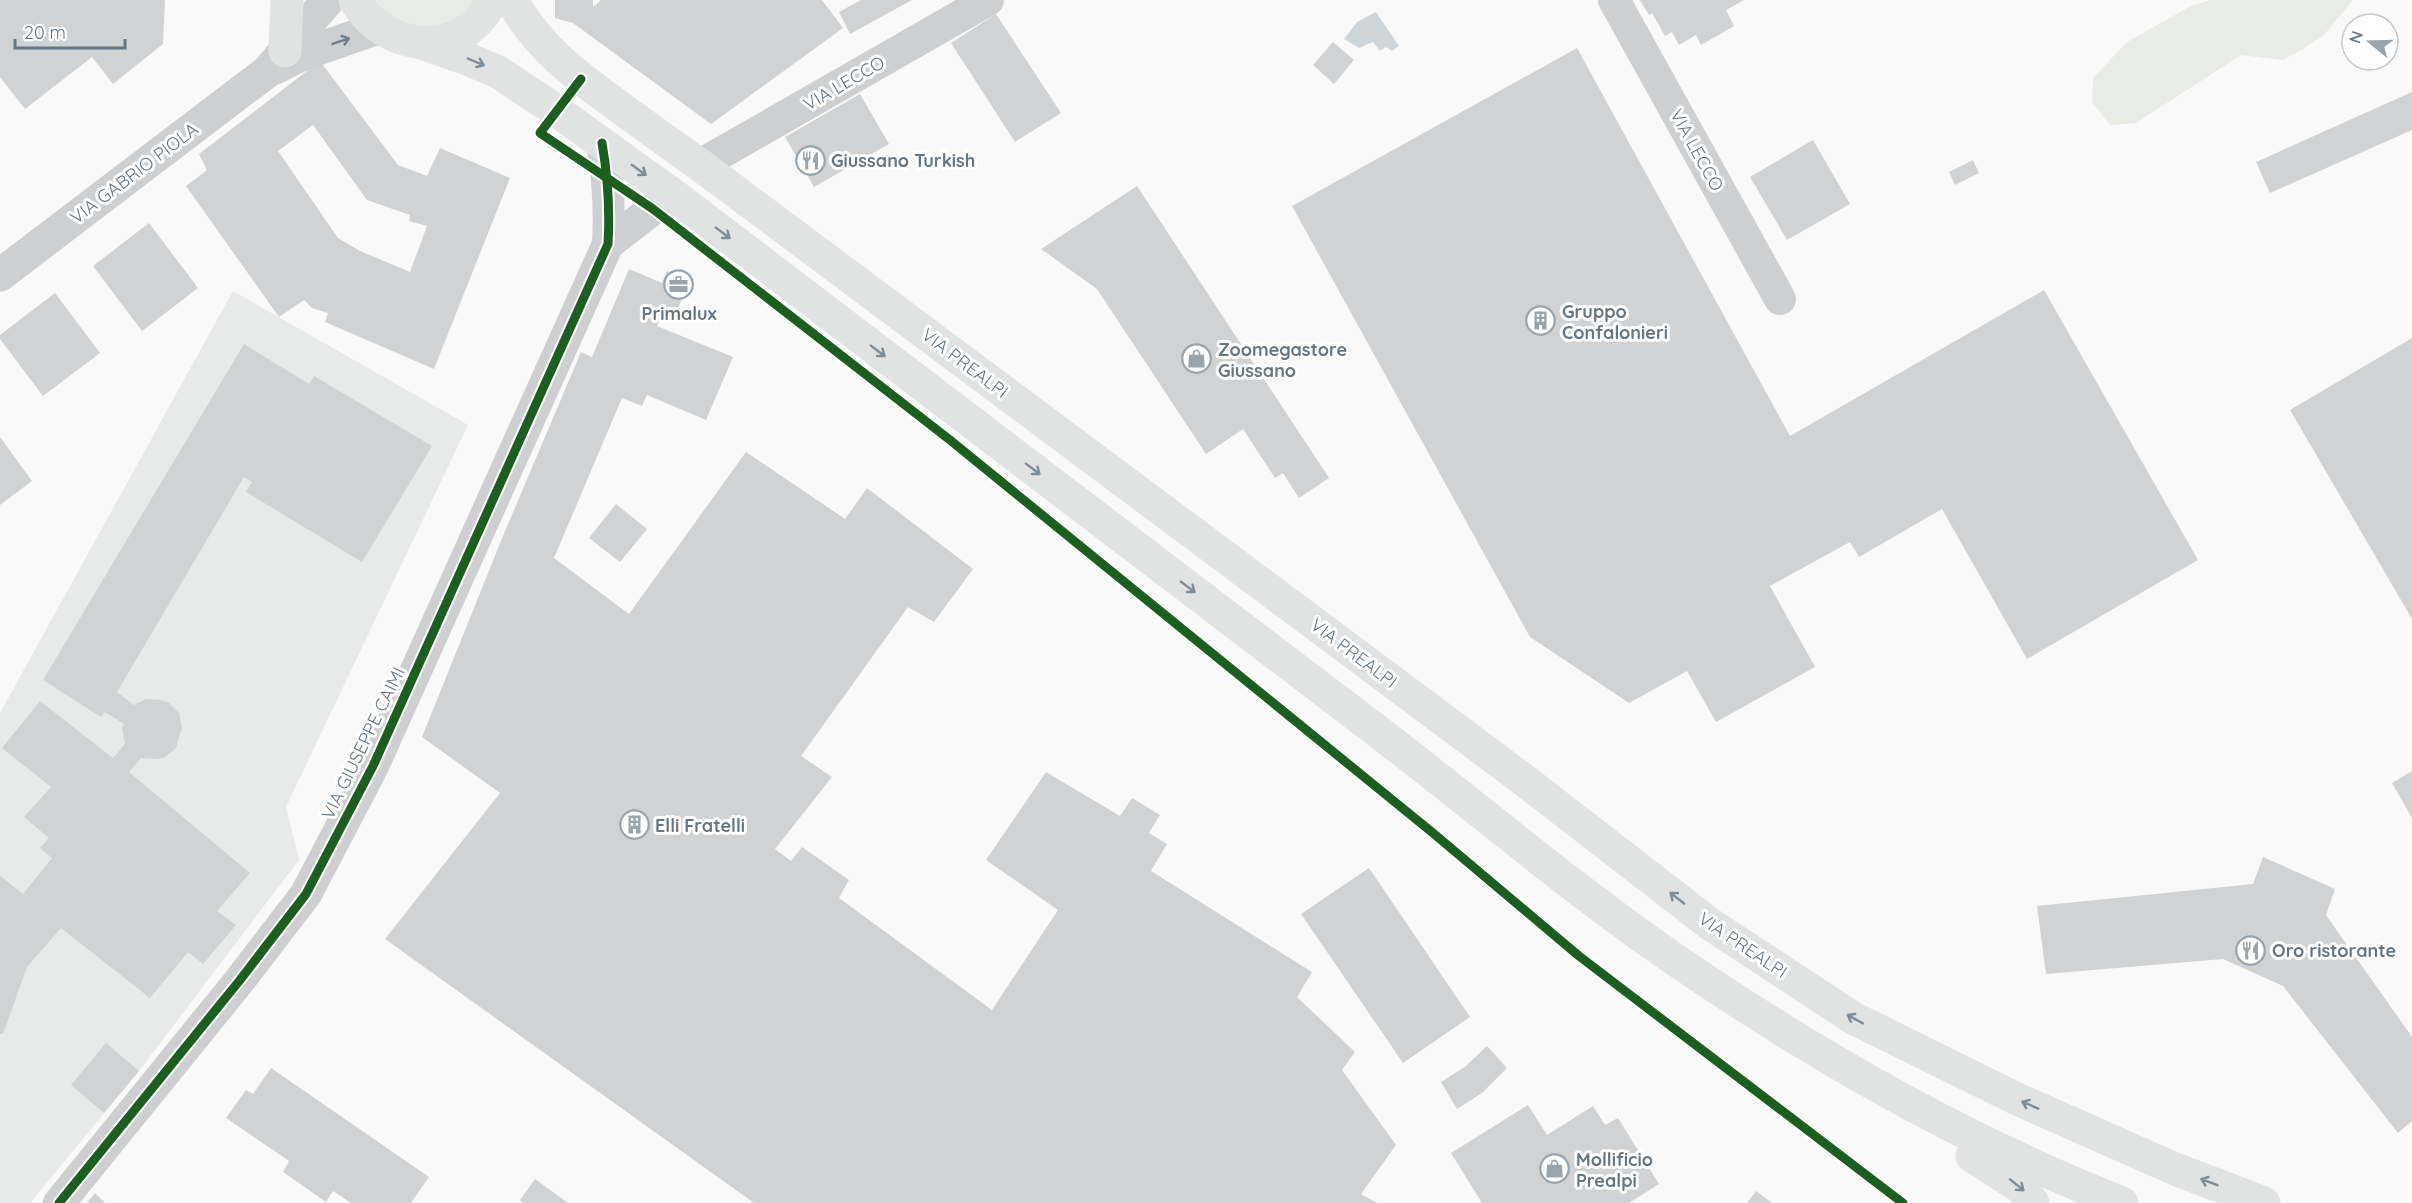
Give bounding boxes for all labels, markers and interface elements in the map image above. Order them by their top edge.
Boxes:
scale bar [15,12,124,50]
north arrow [2340,12,2400,72]
text: 20 m [24,21,66,44]
text: N [2344,28,2367,46]
one-way arrow [331,34,350,45]
street label: VIA LECCO [799,51,889,115]
one-way arrow [466,57,484,68]
street label: VIA LECCO [1665,105,1729,195]
street label: VIA GABRIO PIOLA [65,117,203,229]
restaurant icon: Giussano Turkish [794,144,826,176]
place label: Giussano Turkish [831,149,975,172]
one-way arrow [631,164,647,176]
one-way arrow [715,226,731,239]
office icon: Primalux [663,268,695,300]
place label: Gruppo Confalonieri [1562,300,1668,344]
place label: Primalux [642,302,717,325]
building icon: Gruppo Confalonieri [1525,305,1557,337]
street label: VIA PREALPI [917,323,1013,403]
place label: Zoomegastore Giussano [1218,338,1347,382]
shop icon: Zoomegastore Giussano [1181,343,1213,375]
one-way arrow [870,344,886,357]
one-way arrow [1025,462,1041,475]
one-way arrow [1180,581,1196,593]
street label: VIA PREALPI [1306,613,1402,693]
street label: VIA GIUSEPPE CAIMI [316,663,410,823]
building icon: Elli Fratelli [618,809,650,841]
place label: Elli Fratelli [655,814,745,837]
one-way arrow [1669,891,1685,904]
street label: VIA PREALPI [1694,907,1792,983]
restaurant icon: Oro ristorante [2235,934,2267,966]
place label: Oro ristorante [2272,939,2396,962]
one-way arrow [1847,1013,1864,1025]
one-way arrow [2022,1098,2040,1110]
place label: Mollificio Prealpi [1576,1148,1653,1192]
shop icon: Mollificio Prealpi [1539,1153,1571,1185]
one-way arrow [2200,1176,2219,1187]
one-way arrow [2009,1179,2025,1192]

